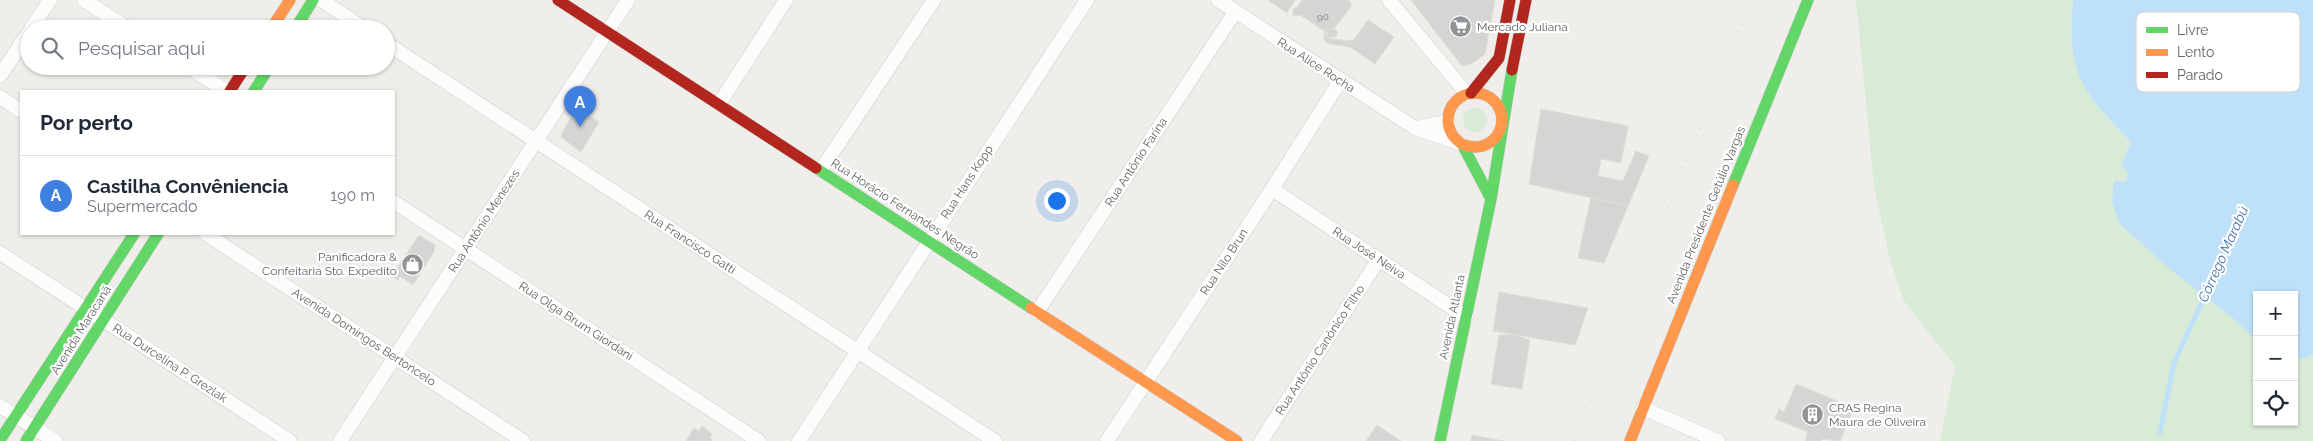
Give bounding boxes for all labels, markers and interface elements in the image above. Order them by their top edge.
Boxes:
house number: 90 [1317,11,1329,22]
legend [2136,12,2300,92]
supermarket icon: Mercado Juliana [1449,15,1473,39]
search box [20,20,395,75]
place label: Mercado Juliana [1477,20,1568,34]
text: Livre [2177,22,2209,38]
icon: search [38,34,66,62]
street label: Rua Alice Rocha [1275,35,1357,95]
text: Pesquisar aqui [78,37,205,59]
text: Lento [2177,44,2214,60]
text: Parado [2177,67,2223,83]
pin: A [564,86,596,127]
text: Por perto [40,110,133,135]
street label: Rua Antônio Farina [1102,115,1170,209]
street label: Avenida Presidente Getúlio Vargas [1664,124,1748,306]
street label: Rua Hans Kopp [938,143,996,221]
street label: Rua Horácio Fernandes Negrão [828,156,982,262]
street label: Rua Antônio Menezes [445,167,523,275]
text: Castilha Convêniencia [87,175,288,197]
text: A [51,186,61,205]
text: 190 m [330,186,375,205]
your location [1044,188,1070,214]
text: Supermercado [87,197,198,216]
water label: Córrego Marabú [2195,204,2251,304]
street label: Rua Francisco Gatti [642,207,738,277]
street label: Rua José Neiva [1330,224,1408,282]
street label: Rua Nilo Brun [1197,226,1251,298]
place label: Panificadora & Confeitaria Sto. Expedito [262,250,397,278]
shop icon: Panificadora & Confeitaria Sto. Expedito [401,252,425,276]
street label: Avenida Atlanta [1436,273,1468,361]
street label: Rua Olga Brum Giordani [516,279,636,363]
street label: Rua Antônio Canônico Filho [1273,282,1367,418]
street label: Avenida Maracanã [48,283,114,377]
street label: Avenida Domingos Bertoncelo [289,285,439,389]
map controls [2253,291,2298,426]
button: + [2253,291,2298,336]
street label: Rua Durcelina P. Grezlak [110,321,230,406]
button: − [2253,336,2298,381]
button: locate [2253,381,2298,426]
place label: CRAS Regina Maura de Oliveira [1829,401,1926,429]
building icon: CRAS Regina Maura de Oliveira [1801,403,1825,427]

